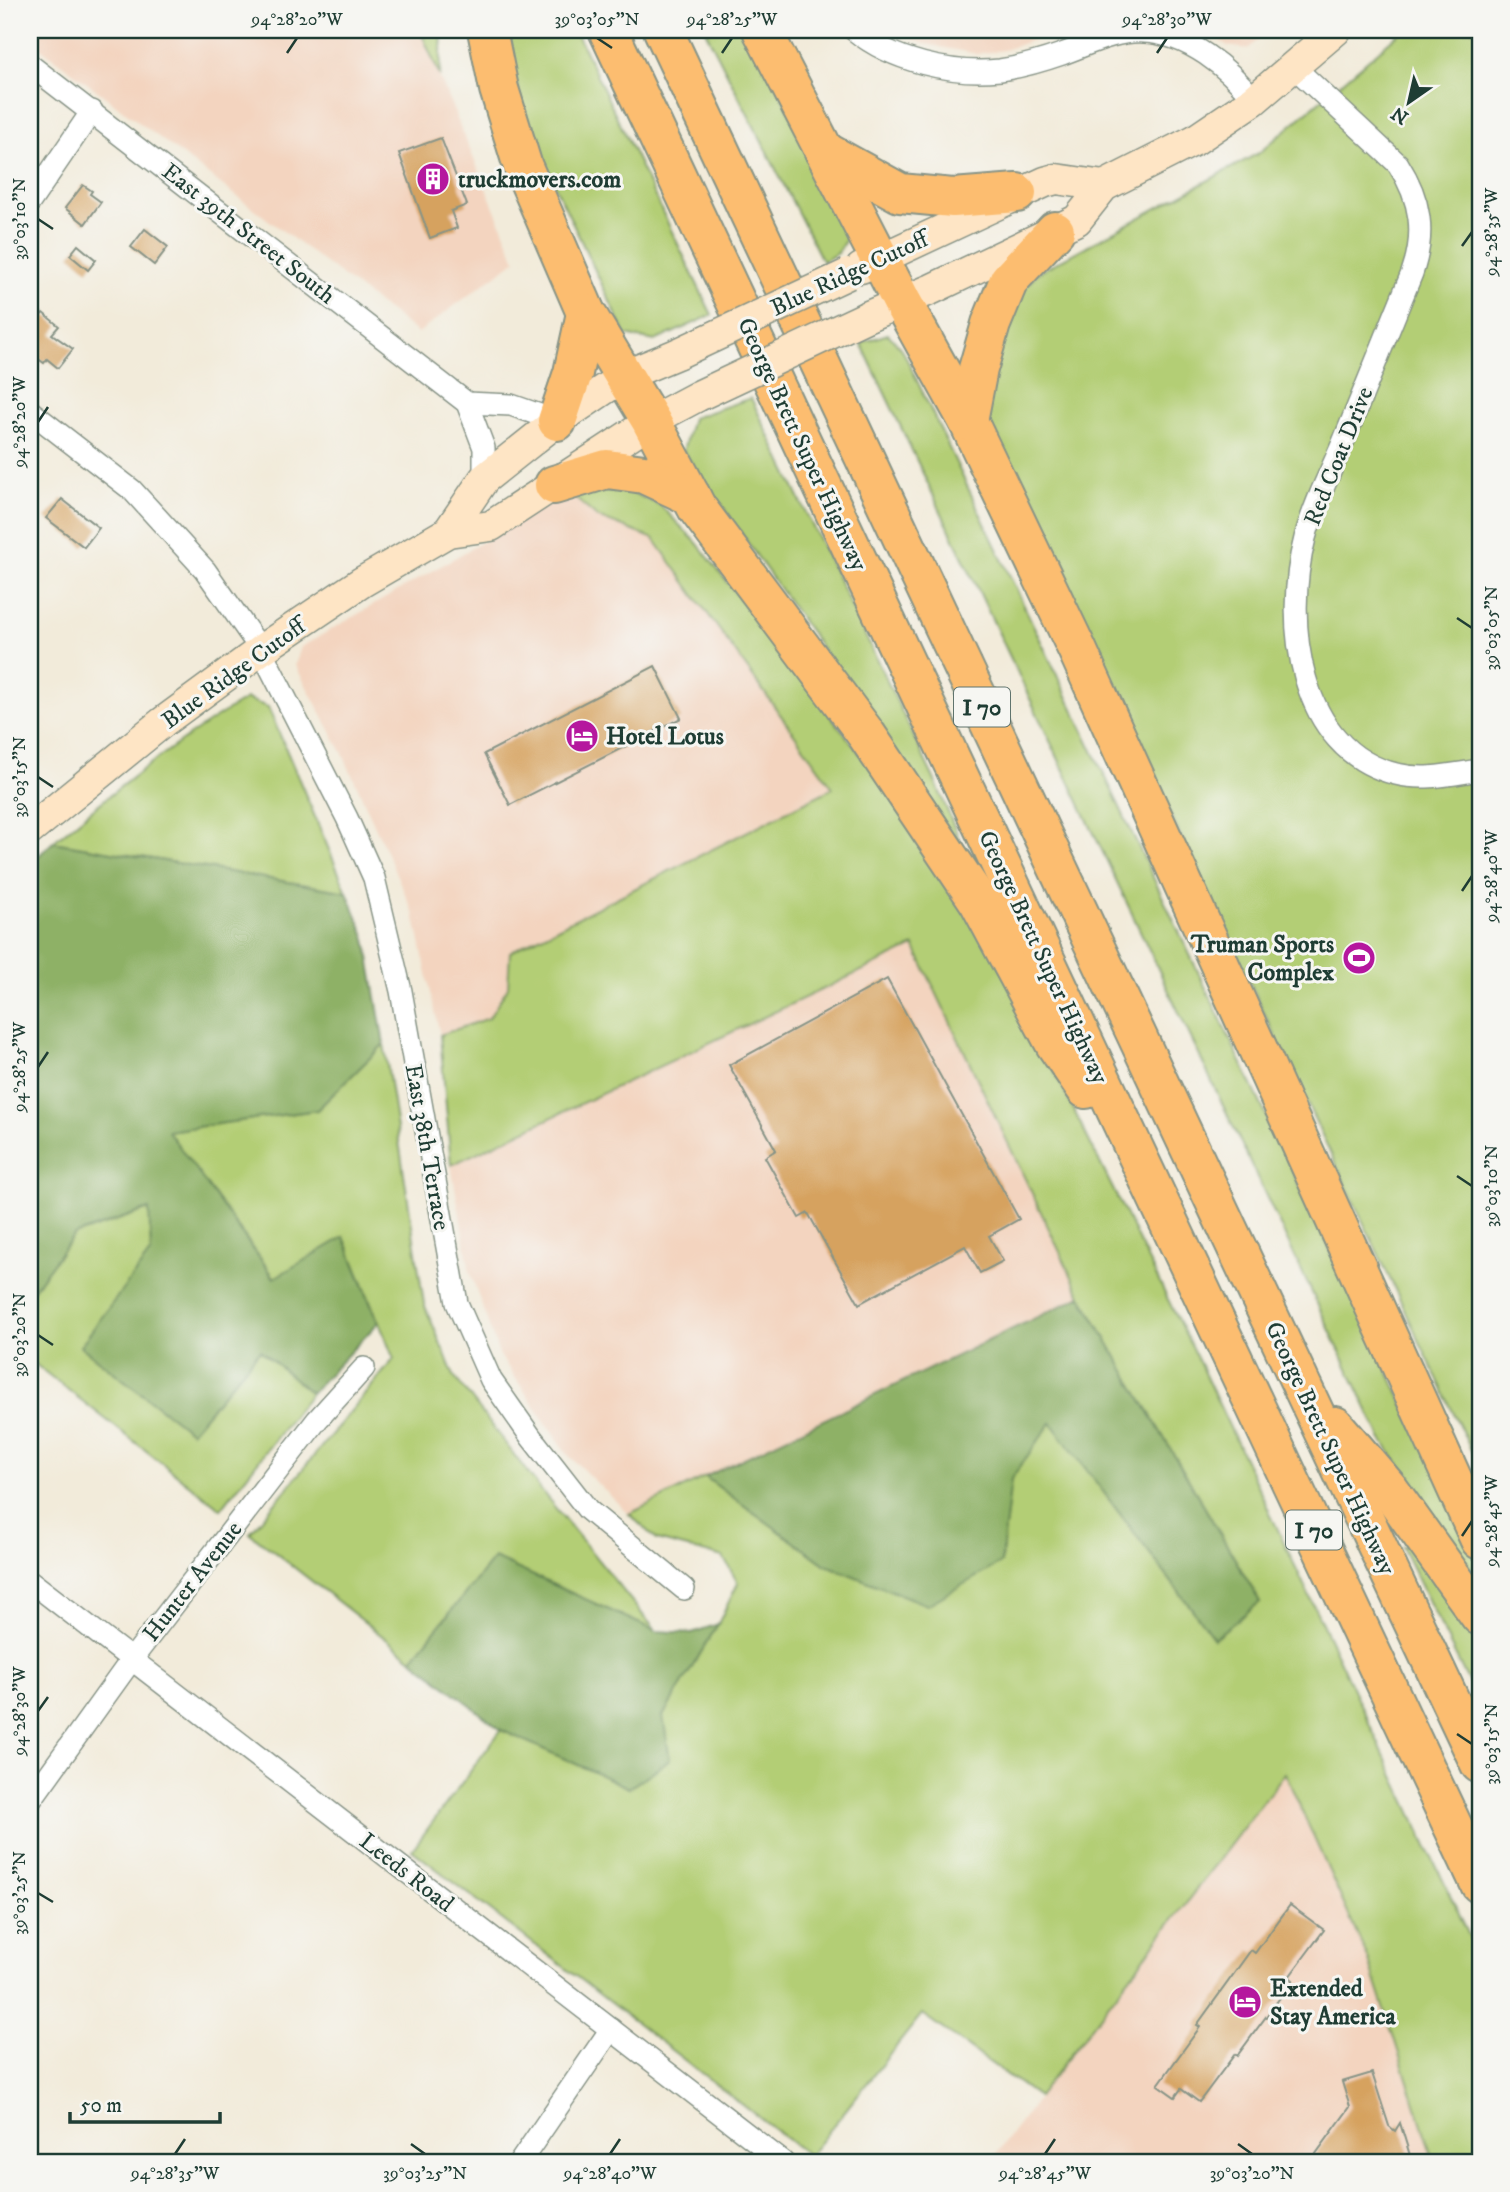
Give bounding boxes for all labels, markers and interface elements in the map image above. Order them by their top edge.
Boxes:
text: 94°28'20"W [250,9,343,31]
text: 39°03'05"N [555,9,640,31]
text: 94°28'25"W [686,9,778,31]
text: 94°28'30"W [1121,9,1212,31]
north arrow [1374,66,1444,136]
text: N [1387,101,1413,129]
street label: East 39th Street South [155,157,342,311]
building icon: truckmovers.com [414,160,452,198]
place label: truckmovers.com [458,165,621,195]
text: 39°03'10"N [9,178,31,260]
text: 94°28'35"W [1481,187,1503,277]
street label: Blue Ridge Cutoff [766,223,936,323]
street label: George Brett Super Highway [730,313,874,576]
text: 94°28'20"W [9,376,31,469]
street label: Red Coat Drive [1297,383,1380,530]
text: 39°03'05"N [1481,585,1503,670]
street label: Blue Ridge Cutoff [156,610,314,736]
road number: I 70 [954,688,1010,726]
hotel icon: Hotel Lotus [563,717,601,755]
place label: Hotel Lotus [606,722,724,752]
text: 39°03'15"N [9,736,31,818]
street label: George Brett Super Highway [971,826,1115,1089]
text: 94°28'40"W [1481,829,1503,924]
place label: Truman Sports Complex [1190,930,1334,988]
sports icon: Truman Sports Complex [1340,939,1378,977]
text: 94°28'25"W [9,1021,31,1113]
street label: East 38th Terrace [398,1062,456,1233]
text: 39°03'10"N [1481,1145,1503,1227]
text: 39°03'20"N [9,1292,31,1377]
street label: George Brett Super Highway [1258,1317,1402,1580]
text: 94°28'45"W [1481,1474,1503,1568]
road number: I 70 [1286,1511,1342,1550]
street label: Hunter Avenue [136,1515,249,1648]
text: 94°28'30"W [9,1666,31,1757]
text: 39°03'15"N [1481,1703,1503,1785]
street label: Leeds Road [353,1826,460,1919]
text: 39°03'25"N [9,1851,31,1935]
place label: Extended Stay America [1270,1974,1397,2032]
hotel icon: Extended Stay America [1226,1983,1264,2021]
scale bar [70,2080,220,2124]
text: 50 m [80,2093,122,2119]
text: 94°28'35"W [130,2163,220,2185]
text: 39°03'25"N [383,2163,467,2185]
text: 94°28'40"W [562,2163,657,2185]
text: 94°28'45"W [998,2163,1092,2185]
text: 39°03'20"N [1210,2163,1295,2185]

